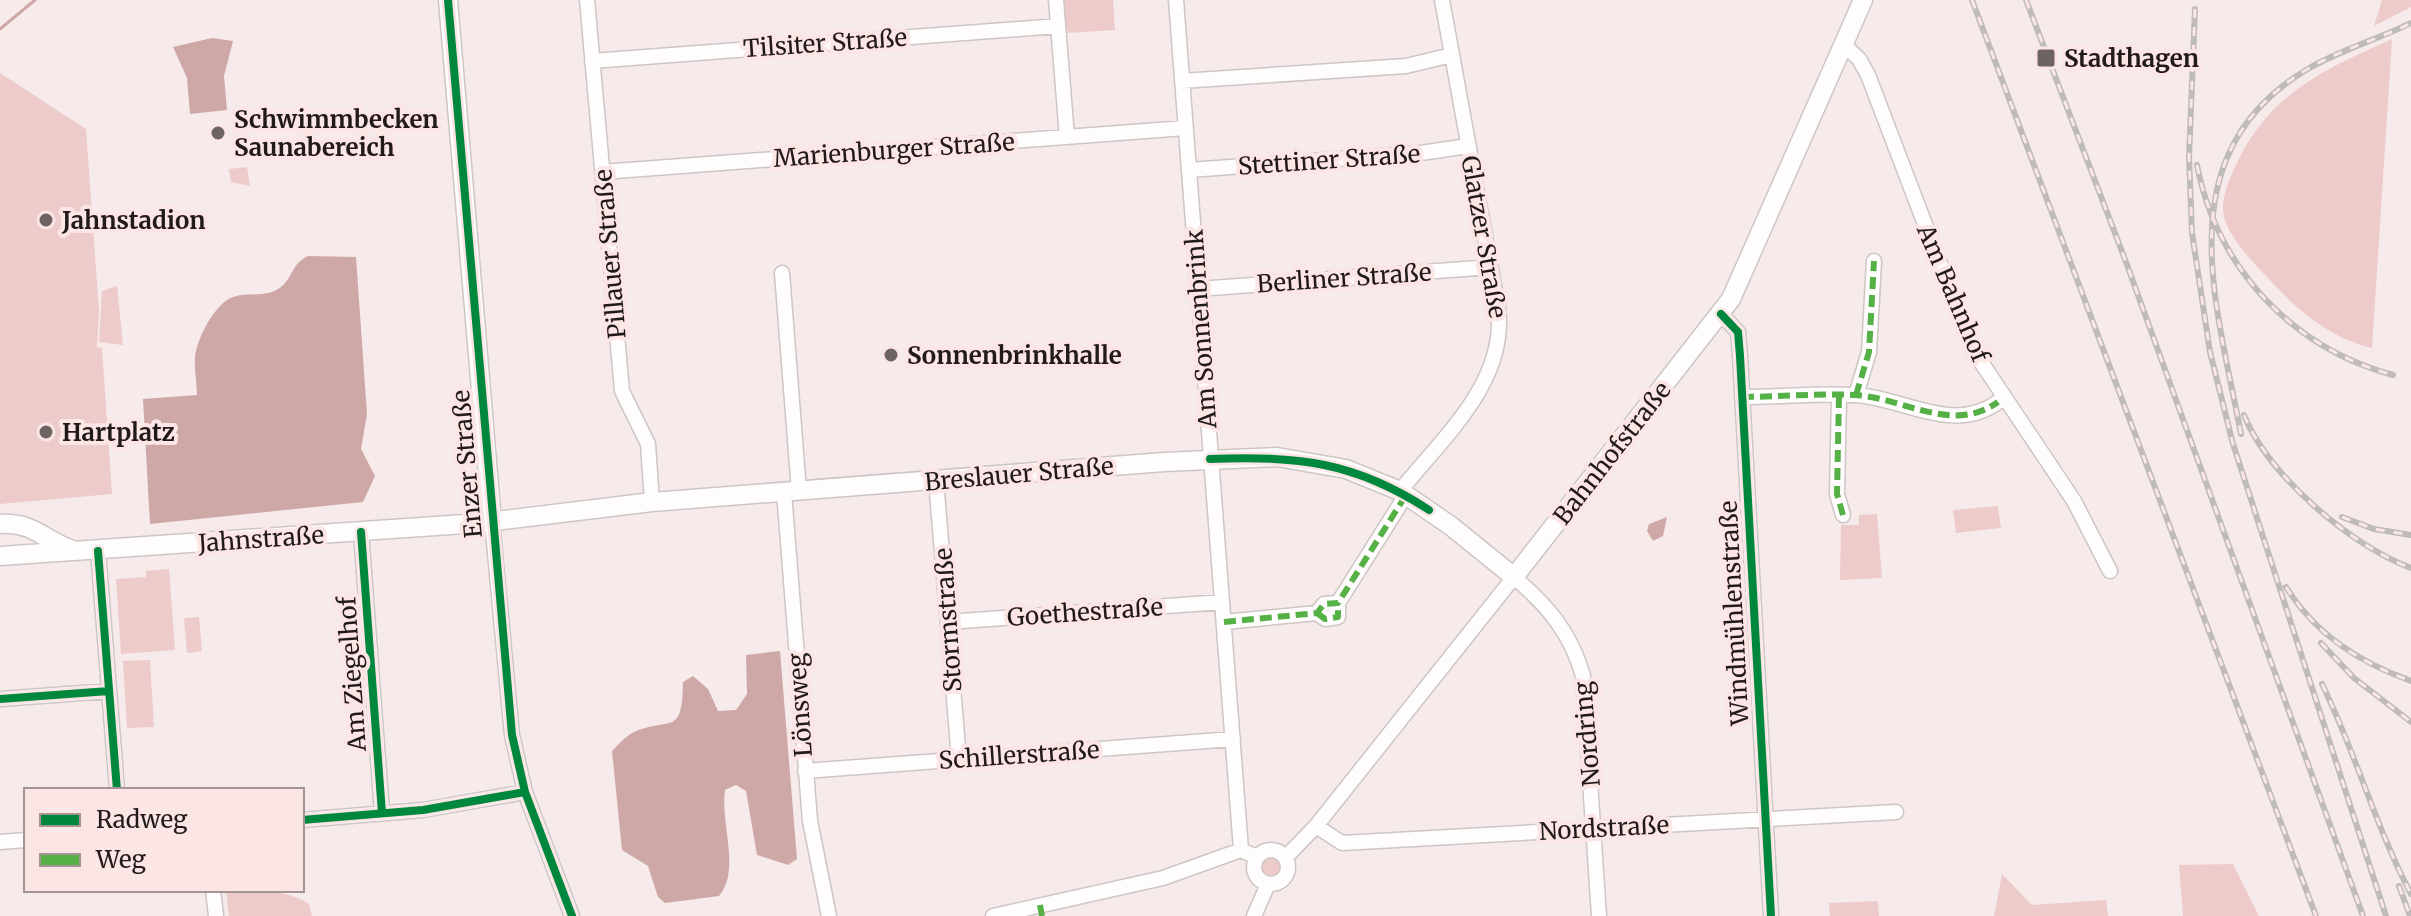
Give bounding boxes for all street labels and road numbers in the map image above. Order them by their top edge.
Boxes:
street label: Tilsiter Straße [742,22,908,64]
street label: Marienburger Straße [772,126,1016,174]
street label: Stettiner Straße [1237,138,1421,182]
street label: Glatzer Straße [1454,153,1514,321]
street label: Pillauer Straße [587,168,633,340]
street label: Am Bahnhof [1910,219,1996,367]
street label: Am Sonnenbrink [1179,228,1223,430]
street label: Berliner Straße [1256,256,1432,300]
street label: Bahnhofstraße [1547,375,1677,531]
street label: Enzer Straße [445,389,489,539]
street label: Breslauer Straße [923,450,1115,498]
street label: Windmühlenstraße [1713,500,1755,727]
street label: Jahnstraße [196,519,325,559]
street label: Stormstraße [927,547,969,693]
street label: Goethestraße [1006,591,1164,633]
street label: Am Ziegelhof [331,595,373,753]
street label: Lönsweg [781,652,819,758]
street label: Nordring [1567,680,1607,788]
street label: Schillerstraße [938,734,1100,776]
street label: Nordstraße [1538,809,1670,847]

